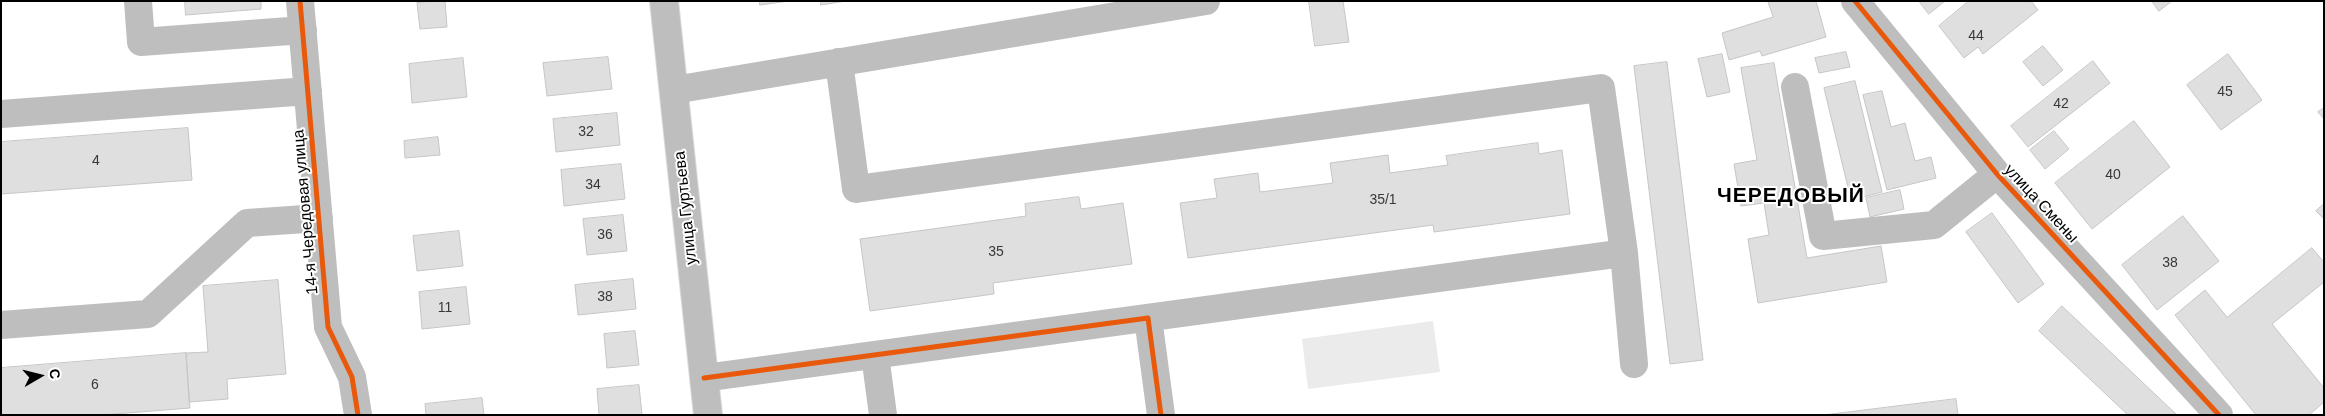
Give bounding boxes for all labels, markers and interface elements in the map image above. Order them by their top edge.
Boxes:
house number: 44 [1968,28,1984,44]
house number: 45 [2217,84,2233,100]
house number: 42 [2053,96,2069,112]
house number: 32 [578,124,594,140]
street label: 14-я Чередовая улица [289,129,323,295]
street label: улица Гуртьева [670,150,702,266]
house number: 4 [92,153,100,169]
street label: улица Смены [2000,161,2082,247]
house number: 40 [2105,167,2121,183]
house number: 34 [585,177,601,193]
district label: ЧЕРЕДОВЫЙ [1716,183,1866,209]
house number: 35/1 [1369,192,1397,208]
house number: 36 [597,227,613,243]
house number: 35 [988,244,1004,260]
house number: 38 [2162,255,2178,271]
house number: 38 [597,289,613,305]
house number: 11 [438,300,452,316]
north arrow [15,351,65,401]
text: С [46,368,63,380]
house number: 6 [91,377,99,393]

